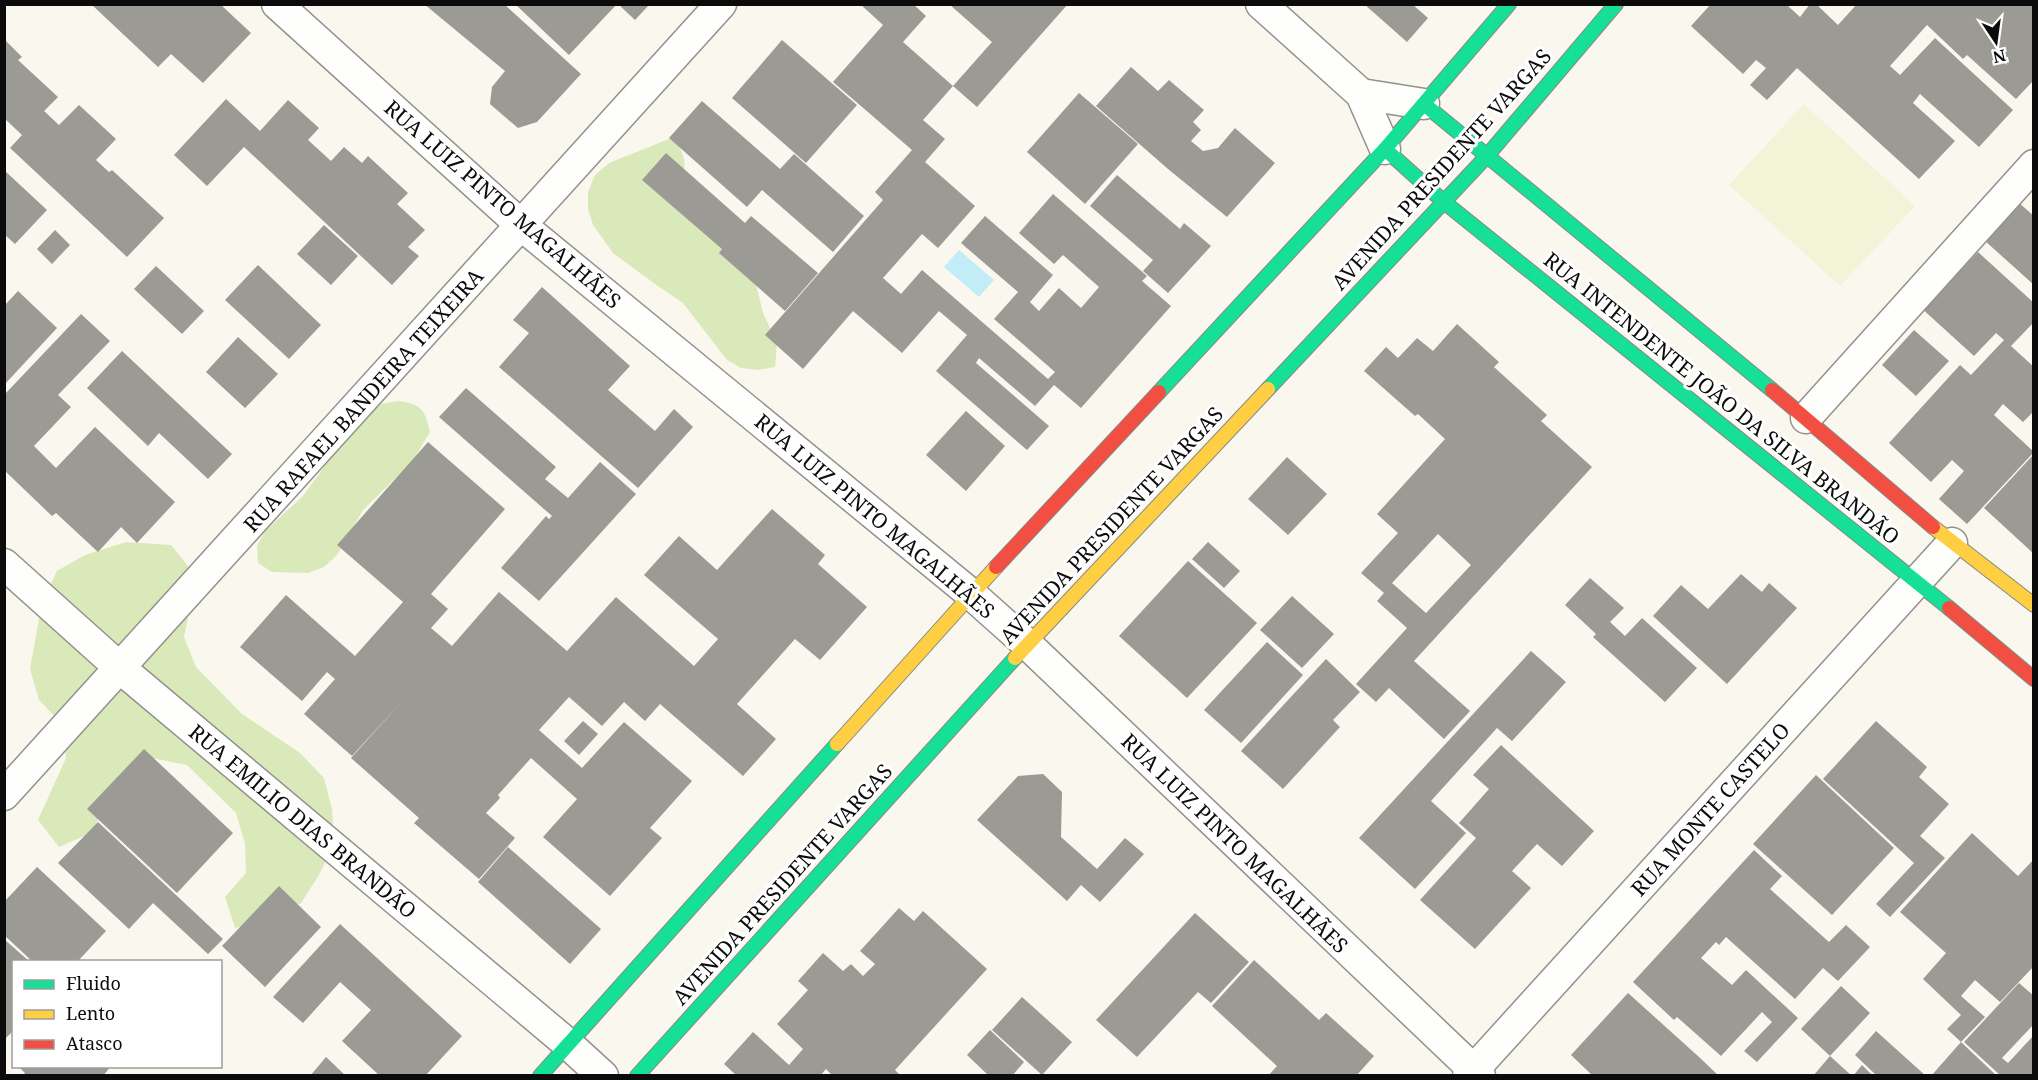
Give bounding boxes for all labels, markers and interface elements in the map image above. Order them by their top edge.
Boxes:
north arrow [1966,12,2026,72]
street label: AVENIDA PRESIDENTE VARGAS [1325,42,1557,296]
text: N [1990,44,2008,69]
street label: RUA LUIZ PINTO MAGALHÃES [379,93,627,315]
street label: RUA INTENDENTE JOÃO DA SILVA BRANDÃO [1538,245,1906,551]
street label: RUA RAFAEL BANDEIRA TEIXEIRA [237,262,489,538]
street label: AVENIDA PRESIDENTE VARGAS [993,400,1229,650]
street label: RUA LUIZ PINTO MAGALHÃES [749,407,1001,625]
street label: RUA MONTE CASTELO [1624,716,1796,902]
street label: RUA EMILIO DIAS BRANDÃO [183,718,423,924]
street label: RUA LUIZ PINTO MAGALHÃES [1116,727,1354,959]
street label: AVENIDA PRESIDENTE VARGAS [666,757,898,1011]
legend [12,960,222,1068]
text: Fluido [66,971,121,995]
text: Lento [66,1001,115,1025]
text: Atasco [66,1031,123,1055]

